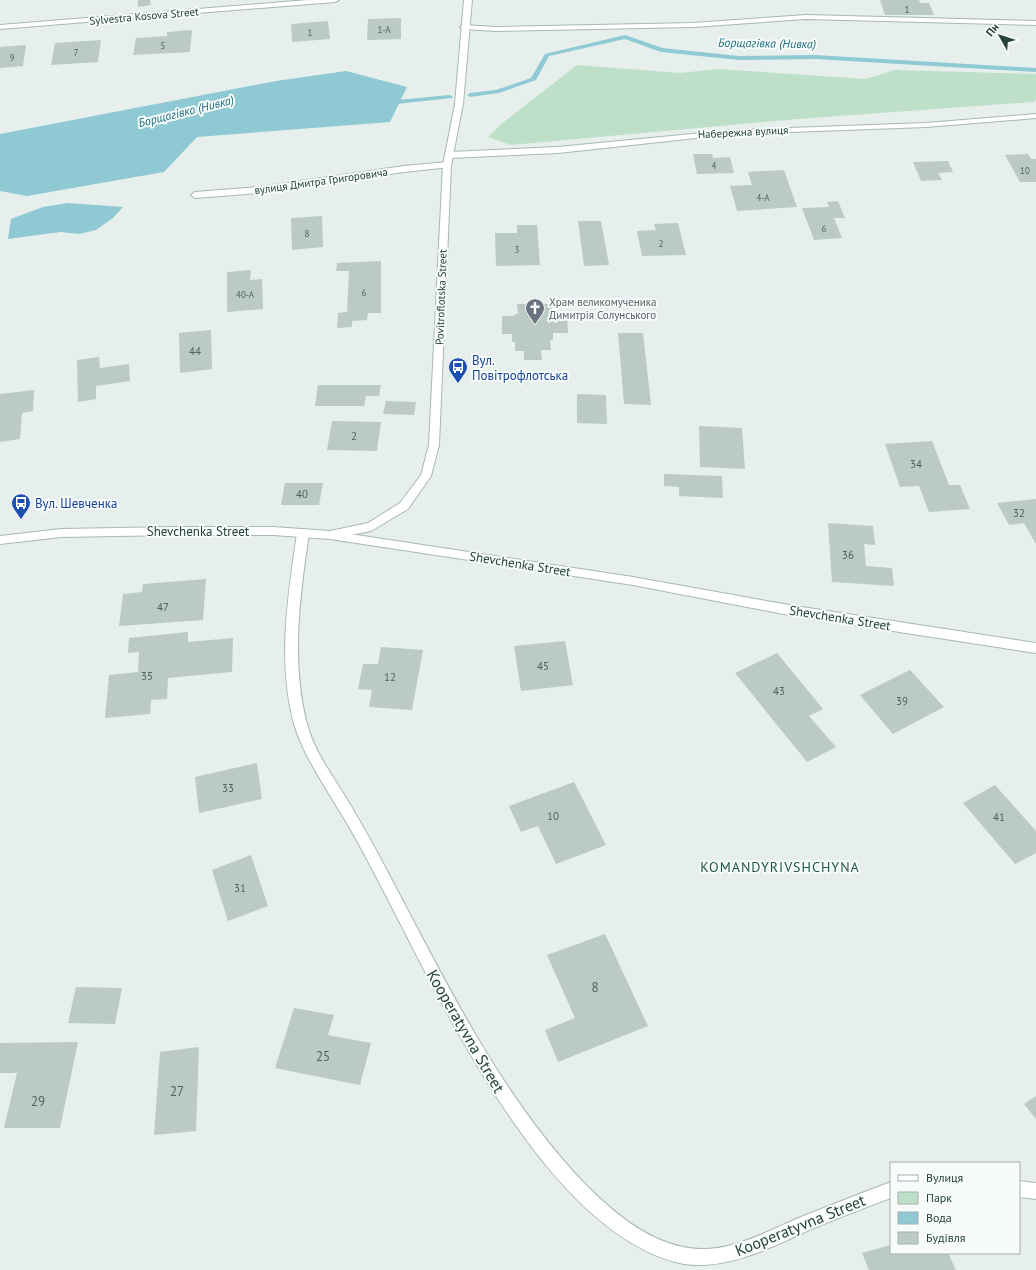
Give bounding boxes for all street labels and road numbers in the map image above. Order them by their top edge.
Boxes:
street label: Sylvestra Kosova Street [89,4,200,28]
street label: Набережна вулиця [697,123,789,141]
street label: вулиця Дмитра Григоровича [253,165,389,197]
street label: Povitroflotska Street [432,249,450,345]
street label: Shevchenka Street [147,523,250,540]
street label: Shevchenka Street [468,548,573,581]
street label: Shevchenka Street [788,602,893,635]
street label: Kooperatyvna Street [423,966,510,1097]
street label: Kooperatyvna Street [732,1190,869,1260]

